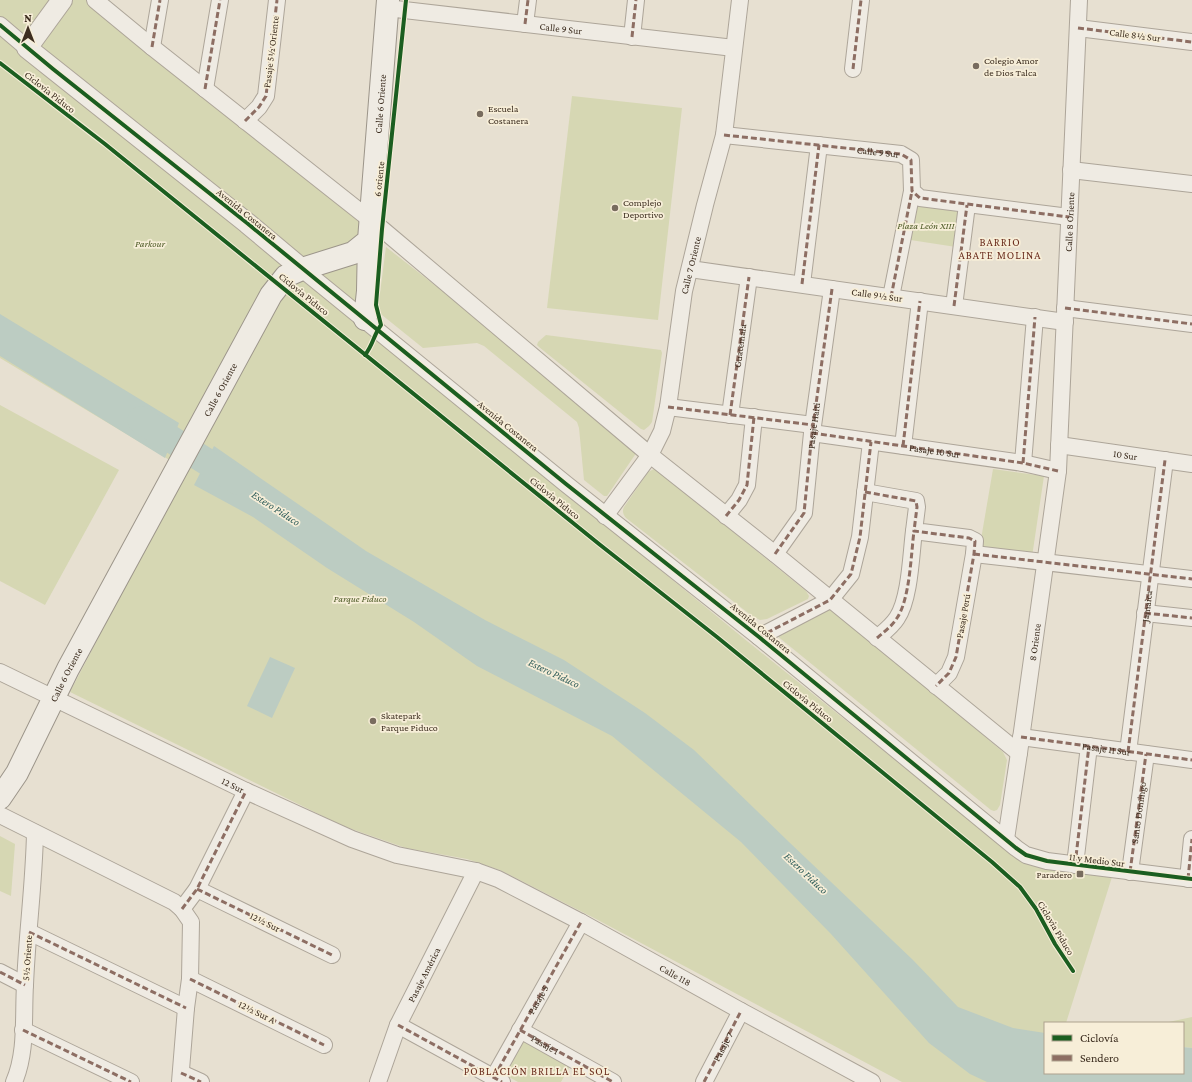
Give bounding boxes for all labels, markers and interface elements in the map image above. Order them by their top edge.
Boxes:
north arrow [8,8,48,48]
text: N [24,12,32,24]
street label: Pasaje 5½ Oriente [261,15,282,89]
street label: Calle 9 Sur [539,20,583,36]
street label: Calle 8½ Sur [1109,26,1162,44]
place label: Colegio Amor de Dios Talca [984,55,1039,78]
marker: Colegio Amor de Dios Talca [971,61,981,71]
street label: Ciclovia Piduco [22,69,78,115]
street label: Calle 6 Oriente [372,73,388,134]
place label: Escuela Costanera [488,103,529,126]
marker: Escuela Costanera [475,109,485,119]
street label: Calle 9 Sur [856,144,900,159]
street label: 6 oriente [372,160,386,197]
street label: Avenida Costanera [215,186,280,242]
street label: Calle 8 Oriente [1062,191,1076,252]
place label: Complejo Deportivo [623,197,663,220]
marker: Complejo Deportivo [610,203,620,213]
park label: Plaza León XIII [897,220,956,231]
street label: Calle 7 Oriente [678,235,703,295]
district label: BARRIO ABATE MOLINA [959,236,1041,261]
park label: Parkour [135,238,166,249]
street label: Ciclovia Piduco [277,270,331,318]
street label: Calle 9½ Sur [851,286,904,304]
street label: Guatemala [731,323,748,368]
street label: Calle 6 Oriente [201,360,239,418]
street label: Avenida Costanera [476,398,541,454]
street label: Pasaje Haiti [805,401,822,449]
street label: Pasaje 10 Sur [909,441,961,460]
street label: 10 Sur [1112,447,1139,462]
street label: Ciclovia Piduco [528,474,582,522]
water label: Estero Piduco [250,488,303,528]
street label: Jamaica [1139,589,1154,624]
street label: Pasaje Perú [954,592,973,639]
park label: Parque Piduco [333,593,387,604]
street label: Avenida Costanera [729,600,794,656]
street label: 8 Oriente [1026,622,1042,661]
street label: Calle 6 Oriente [47,645,84,704]
water label: Estero Piduco [527,656,582,690]
street label: Ciclovia Piduco [781,677,835,725]
place label: Skatepark Parque Piduco [381,710,438,733]
marker: Skatepark Parque Piduco [368,716,378,726]
street label: Pasaje 11 Sur [1081,740,1132,757]
street label: 12 Sur [220,775,247,795]
street label: Santo Domingo [1128,781,1148,844]
water label: Estero Piduco [782,850,830,896]
street label: 11 y Medio Sur [1069,851,1126,869]
place label: Paradero [1037,869,1072,880]
marker: Paradero [1075,869,1085,879]
street label: Ciclovia Piduco [1036,899,1076,957]
street label: 12½ Sur [248,910,282,934]
street label: 5½ Oriente [20,934,34,981]
street label: Pasaje América [405,945,442,1004]
street label: Calle 118 [658,961,693,988]
street label: Pasaje 5 [525,983,550,1016]
street label: 12½ Sur A [237,998,278,1026]
legend [1044,1022,1184,1074]
street label: Pasaje 7 [710,1030,735,1063]
text: Ciclovía [1080,1031,1119,1045]
street label: Pasaje 1 [529,1032,561,1056]
text: Sendero [1080,1051,1119,1065]
district label: POBLACIÓN BRILLA EL SOL [464,1065,610,1077]

